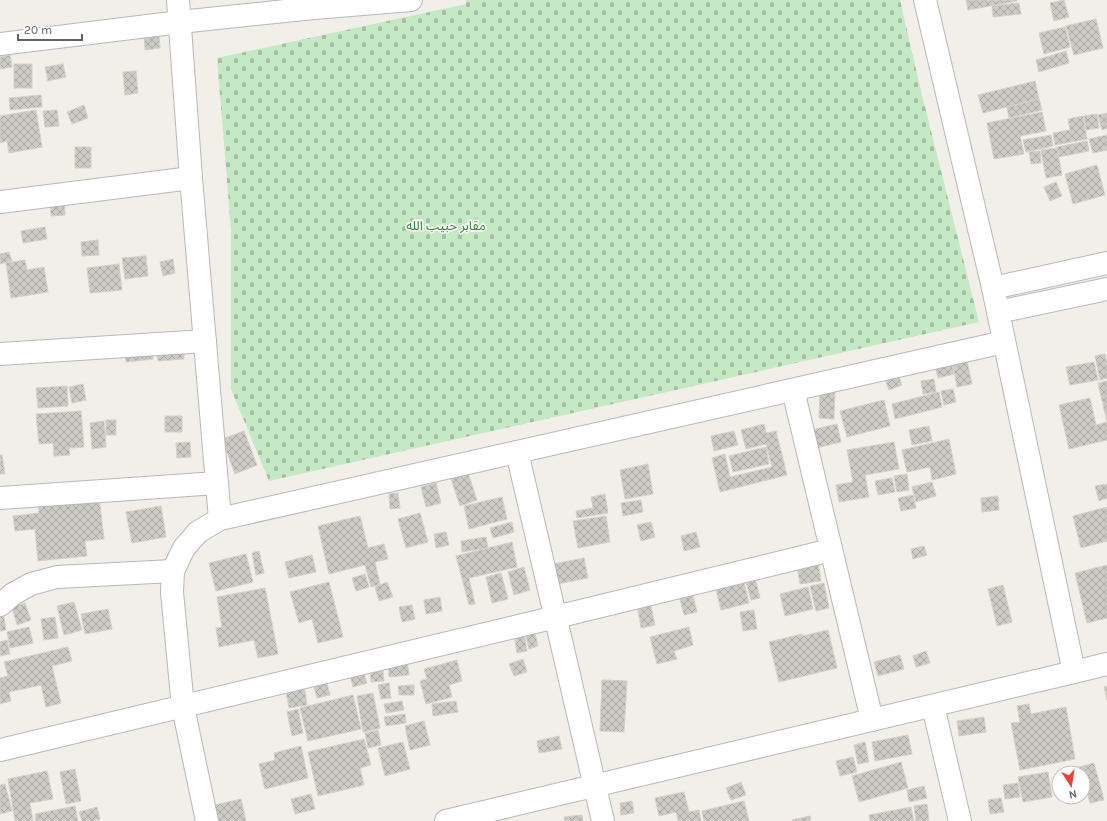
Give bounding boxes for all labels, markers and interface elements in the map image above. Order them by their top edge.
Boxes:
scale bar [18,16,82,42]
text: 20 m [24,23,52,37]
park label: مقابر حبيب الله [406,218,486,233]
north arrow [1051,765,1091,805]
text: N [1068,787,1078,801]

